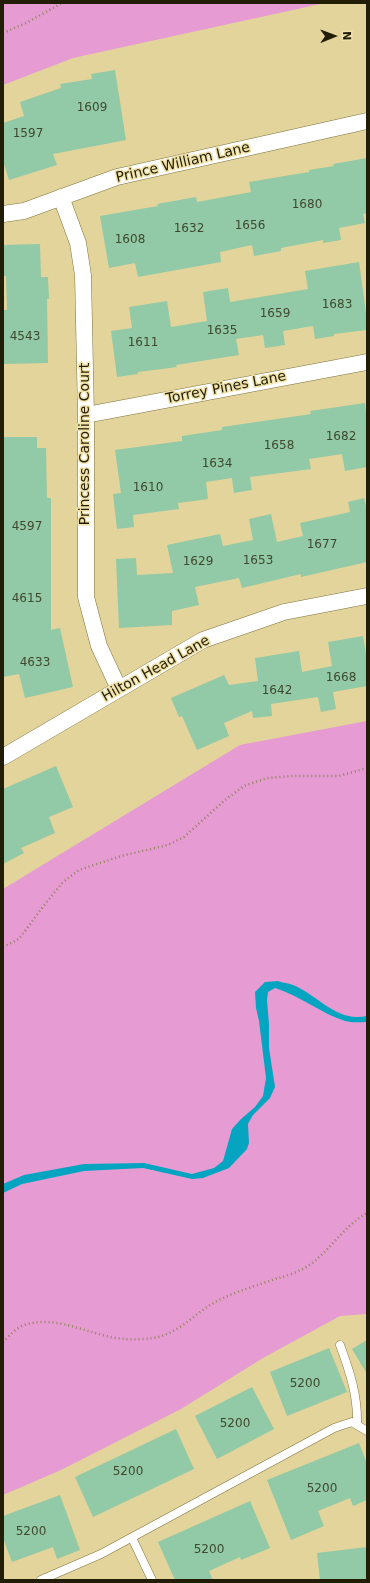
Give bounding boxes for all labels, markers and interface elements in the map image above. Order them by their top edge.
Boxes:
north arrow [314,16,354,56]
text: N [340,31,353,41]
house number: 1609 [77,101,107,115]
house number: 1597 [13,127,43,141]
street label: Prince William Lane [114,139,252,187]
house number: 1680 [292,198,322,212]
house number: 1656 [235,219,265,233]
house number: 1632 [174,222,204,236]
house number: 1608 [115,233,145,247]
house number: 1683 [322,298,352,312]
house number: 1659 [260,307,290,321]
house number: 1635 [207,324,237,338]
house number: 4543 [10,330,40,344]
house number: 1611 [128,336,158,350]
street label: Princess Caroline Court [77,363,93,525]
street label: Torrey Pines Lane [164,368,288,408]
house number: 1682 [326,430,356,444]
house number: 1658 [264,439,294,453]
house number: 1634 [202,457,232,471]
house number: 1610 [133,481,163,495]
house number: 4597 [12,520,42,534]
house number: 1677 [307,538,337,552]
house number: 1653 [243,554,273,568]
house number: 1629 [183,555,213,569]
house number: 4615 [12,592,42,606]
street label: Hilton Head Lane [99,632,213,706]
house number: 4633 [20,656,50,670]
house number: 1668 [326,671,356,685]
house number: 1642 [262,684,292,698]
house number: 5200 [290,1377,320,1391]
house number: 5200 [220,1417,250,1431]
house number: 5200 [113,1465,143,1479]
house number: 5200 [307,1482,337,1496]
house number: 5200 [16,1525,46,1539]
house number: 5200 [194,1543,224,1557]

